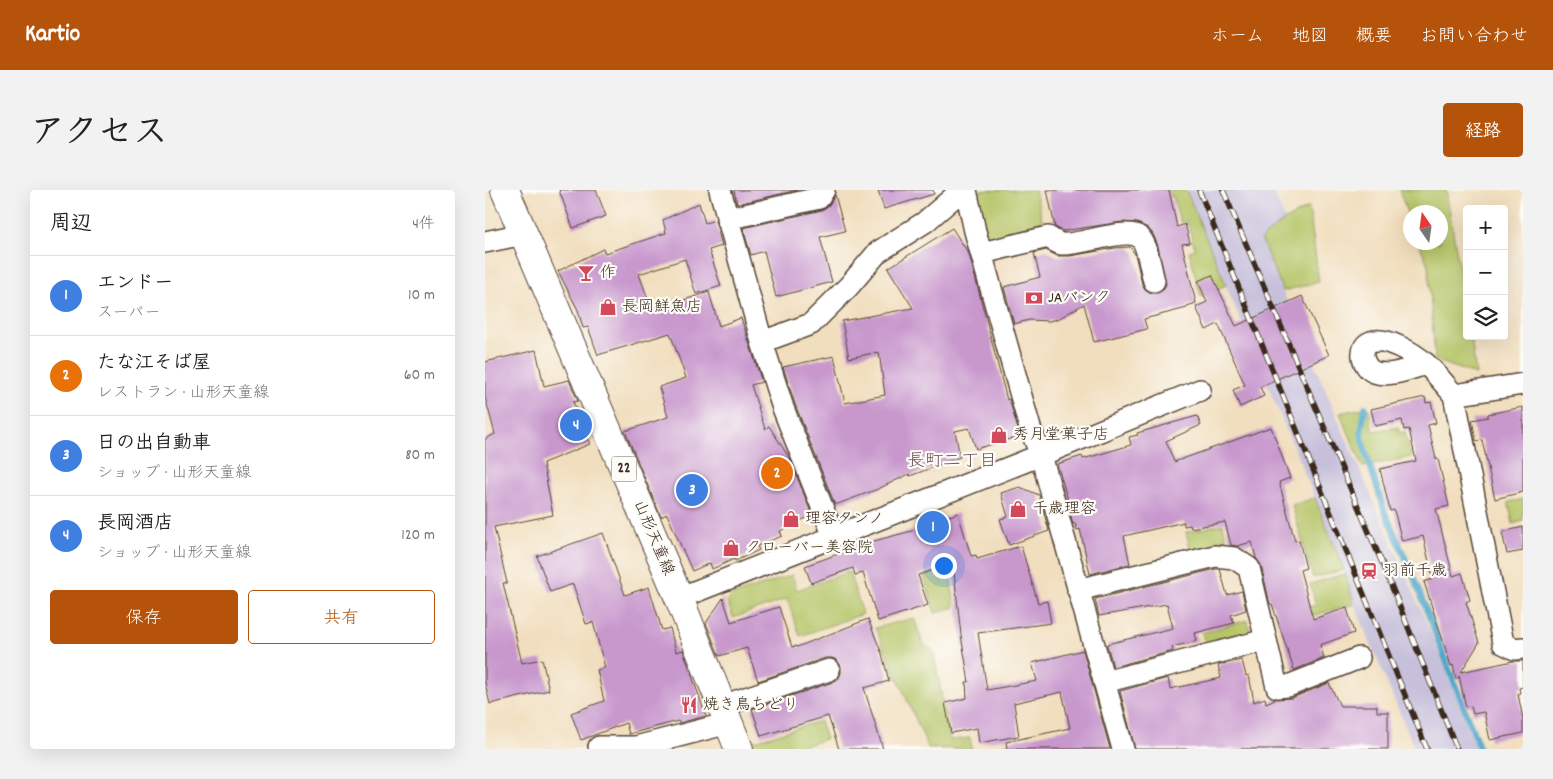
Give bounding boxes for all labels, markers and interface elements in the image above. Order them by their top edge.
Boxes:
text: Kartio [25,18,80,52]
text: ホーム [1211,25,1264,50]
text: 地図 [1292,25,1328,50]
text: 概要 [1356,25,1392,50]
text: お問い合わせ [1420,25,1528,50]
button: 経路 [1443,103,1523,157]
text: アクセス [30,110,168,160]
north arrow [1403,205,1448,250]
map controls [1463,205,1508,340]
button: + [1463,205,1508,250]
text: 周辺 [50,210,92,240]
text: 4件 [412,213,435,236]
button: − [1463,250,1508,295]
place label: 作 [600,262,616,285]
bar icon: 作 [576,263,596,283]
text: エンドー [97,271,173,298]
text: 1 [64,284,68,307]
text: 10 m [408,284,435,307]
place label: JAバンク [1048,287,1111,310]
bank icon: JAバンク [1024,288,1044,308]
button: layers [1463,295,1508,340]
place label: 長岡鮮魚店 [622,296,702,319]
shop icon: 長岡鮮魚店 [598,297,618,317]
text: スーパー [97,302,160,325]
text: たな江そば屋 [97,351,211,378]
text: 2 [63,364,70,387]
text: 60 m [404,364,435,387]
text: レストラン · 山形天童線 [97,382,269,405]
pin: 4 [560,406,592,444]
place label: 秀月堂菓子店 [1013,424,1109,447]
shop icon: 秀月堂菓子店 [989,425,1009,445]
text: 日の出自動車 [97,431,211,458]
text: 3 [62,444,70,467]
text: 80 m [405,444,435,467]
district label: 長町二丁目 [907,450,997,475]
pin: 2 [761,454,793,492]
road number: 22 [611,456,637,482]
text: ショップ · 山形天童線 [97,462,251,485]
pin: 3 [676,471,708,509]
street label: 山形天童線 [627,497,679,579]
place label: 千歳理容 [1032,498,1096,521]
shop icon: 千歳理容 [1008,499,1028,519]
place label: 理容タンノ [805,508,884,531]
pin: 1 [917,508,949,546]
shop icon: 理容タンノ [781,509,801,529]
text: 長岡酒店 [97,511,173,538]
text: 4 [63,524,69,547]
text: 120 m [401,524,435,547]
place label: クローバー美容院 [745,537,873,560]
shop icon: クローバー美容院 [721,538,741,558]
text: ショップ · 山形天童線 [97,542,251,565]
your location [931,553,957,579]
place label: 羽前千歳 [1383,560,1447,583]
station icon: 羽前千歳 [1359,561,1379,581]
button: 保存 [50,590,238,644]
button: 共有 [248,590,435,644]
place label: 焼き鳥ちどり [703,694,799,717]
restaurant icon: 焼き鳥ちどり [679,695,699,715]

